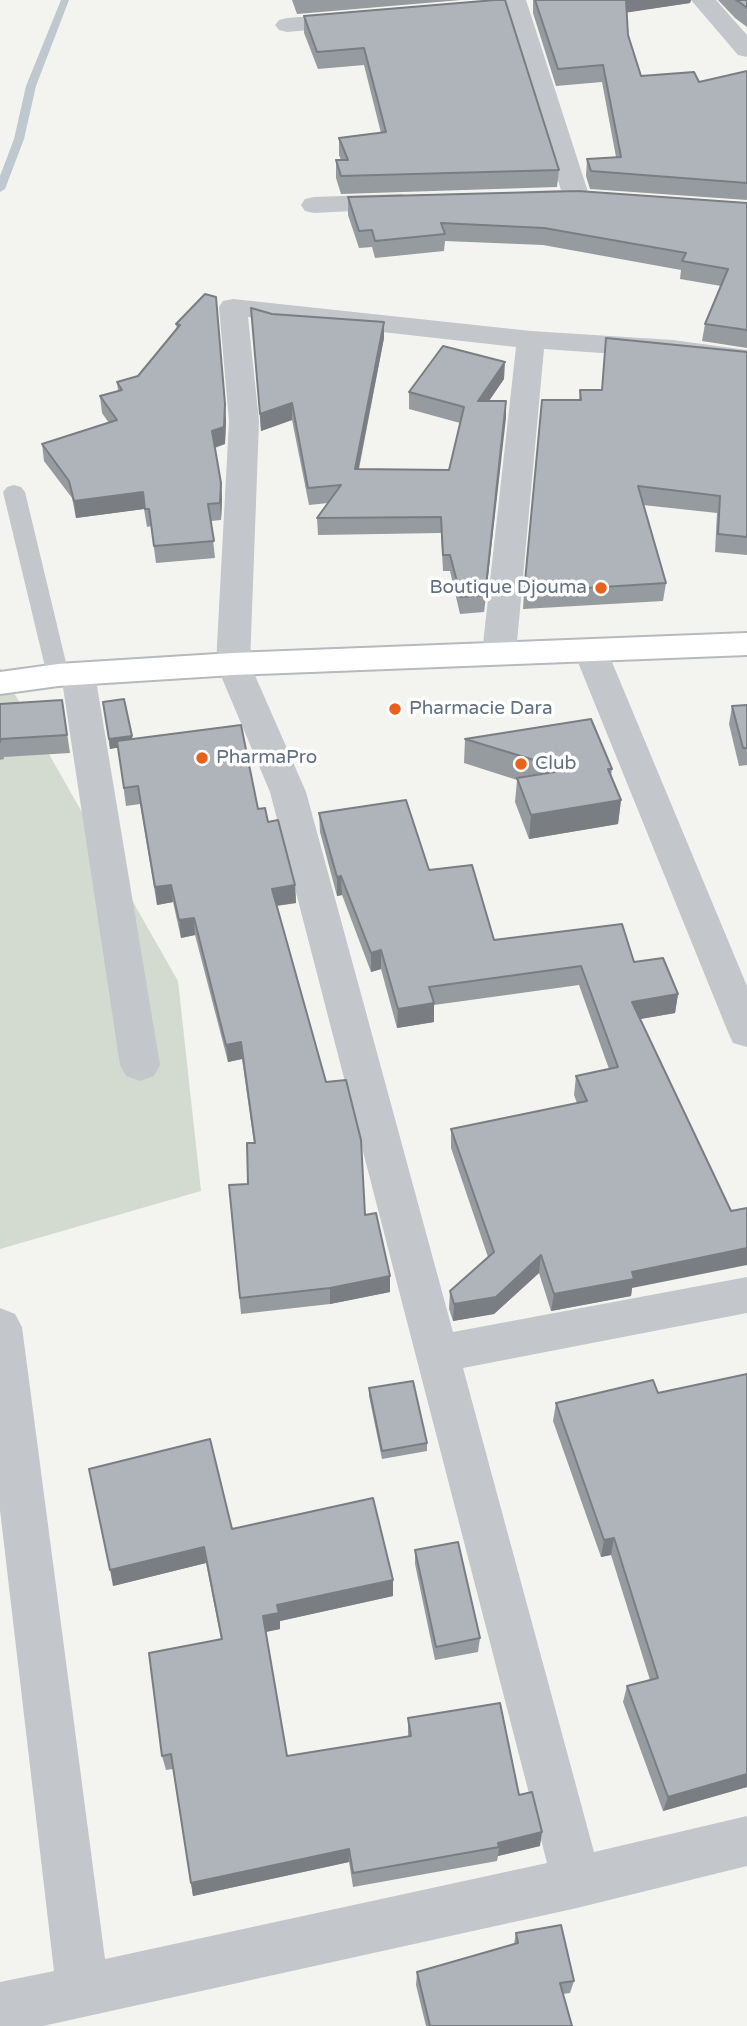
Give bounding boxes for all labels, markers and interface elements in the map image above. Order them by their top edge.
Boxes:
place label: Boutique Djouma [429,577,587,599]
marker: Boutique Djouma [593,580,609,596]
place label: Pharmacie Dara [409,698,553,720]
marker: Pharmacie Dara [387,701,403,717]
place label: PharmaPro [216,747,317,769]
marker: PharmaPro [194,750,210,766]
place label: Club [535,753,576,775]
marker: Club [513,756,529,772]

